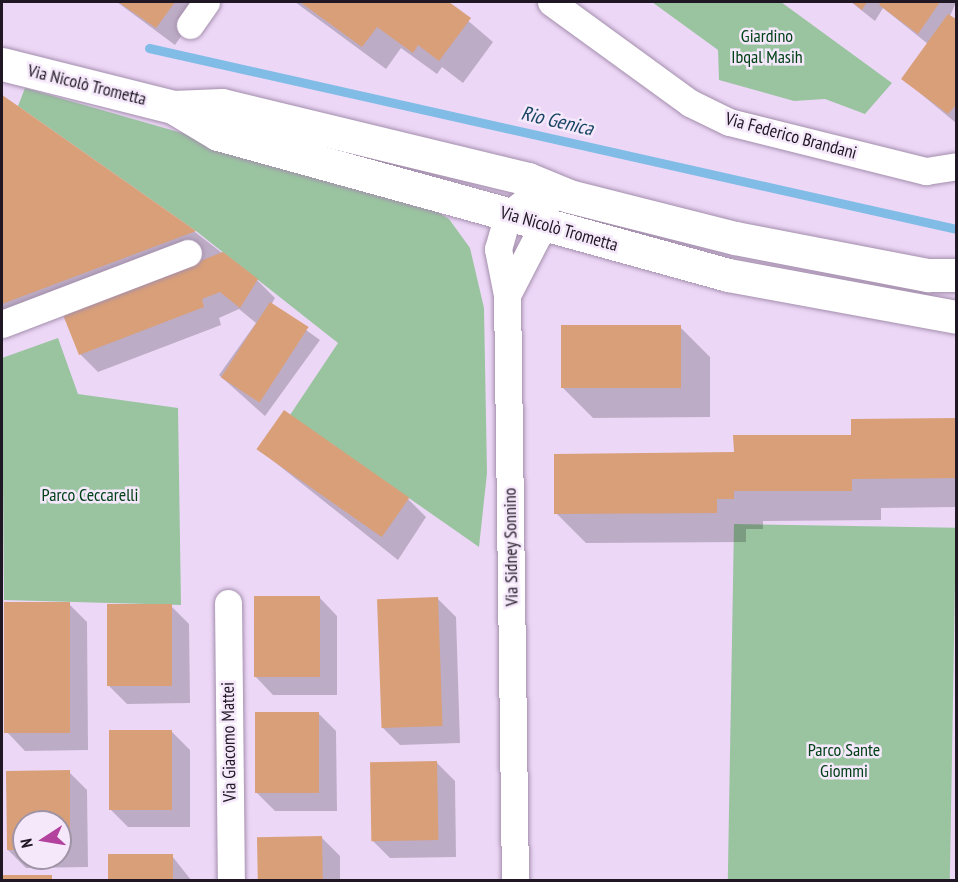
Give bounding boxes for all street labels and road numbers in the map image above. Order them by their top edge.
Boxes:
street label: Via Nicolò Trometta [25,60,149,110]
street label: Via Federico Brandani [723,108,859,164]
street label: Via Nicolò Trometta [497,202,621,256]
street label: Via Sidney Sonnino [499,487,523,607]
street label: Via Giacomo Mattei [217,682,241,802]

